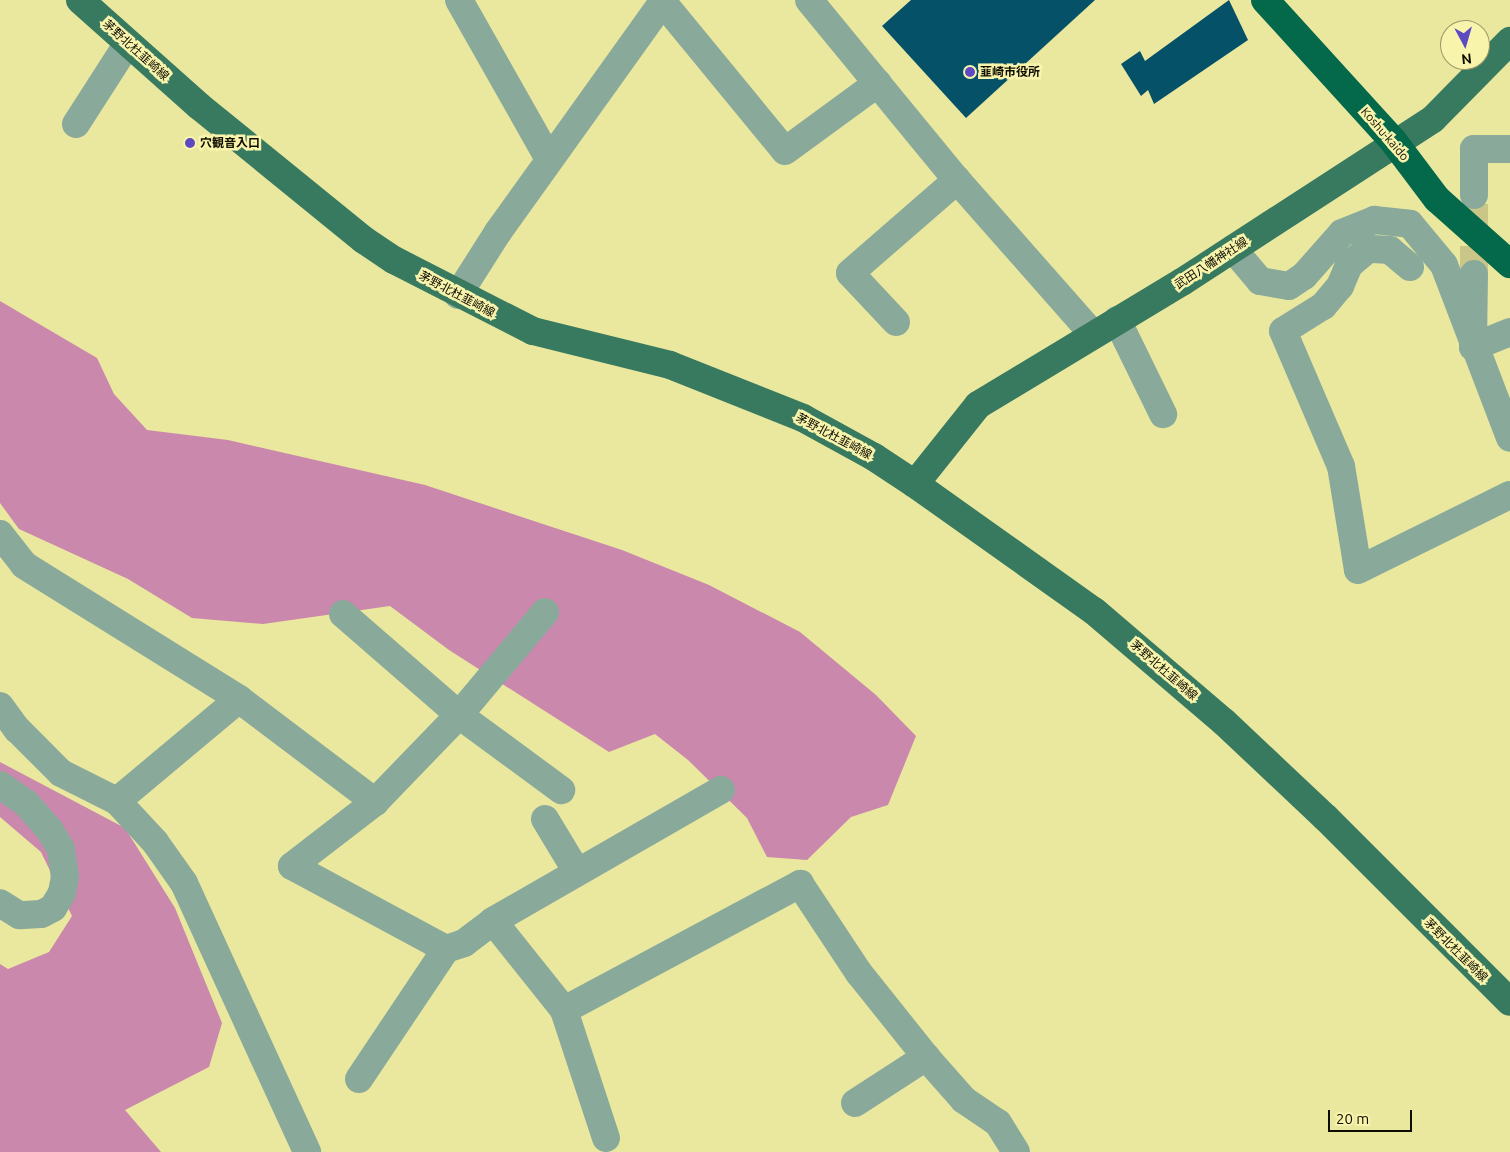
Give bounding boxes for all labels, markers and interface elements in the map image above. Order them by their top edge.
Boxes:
street label: 茅野北杜韮崎線 [100,17,172,83]
north arrow [1440,20,1490,70]
text: N [1460,50,1473,67]
place label: 韮崎市役所 [980,65,1040,79]
marker: 韮崎市役所 [964,66,976,78]
street label: Koshu-kaido [1358,104,1412,164]
place label: 穴観音入口 [200,136,260,150]
marker: 穴観音入口 [184,137,196,149]
street label: 武田八幡神社線 [1172,234,1250,292]
street label: 茅野北杜韮崎線 [417,268,497,320]
street label: 茅野北杜韮崎線 [794,410,874,462]
street label: 茅野北杜韮崎線 [1128,637,1200,703]
street label: 茅野北杜韮崎線 [1421,915,1491,985]
scale bar [1330,1100,1414,1132]
text: 20 m [1336,1110,1369,1127]

